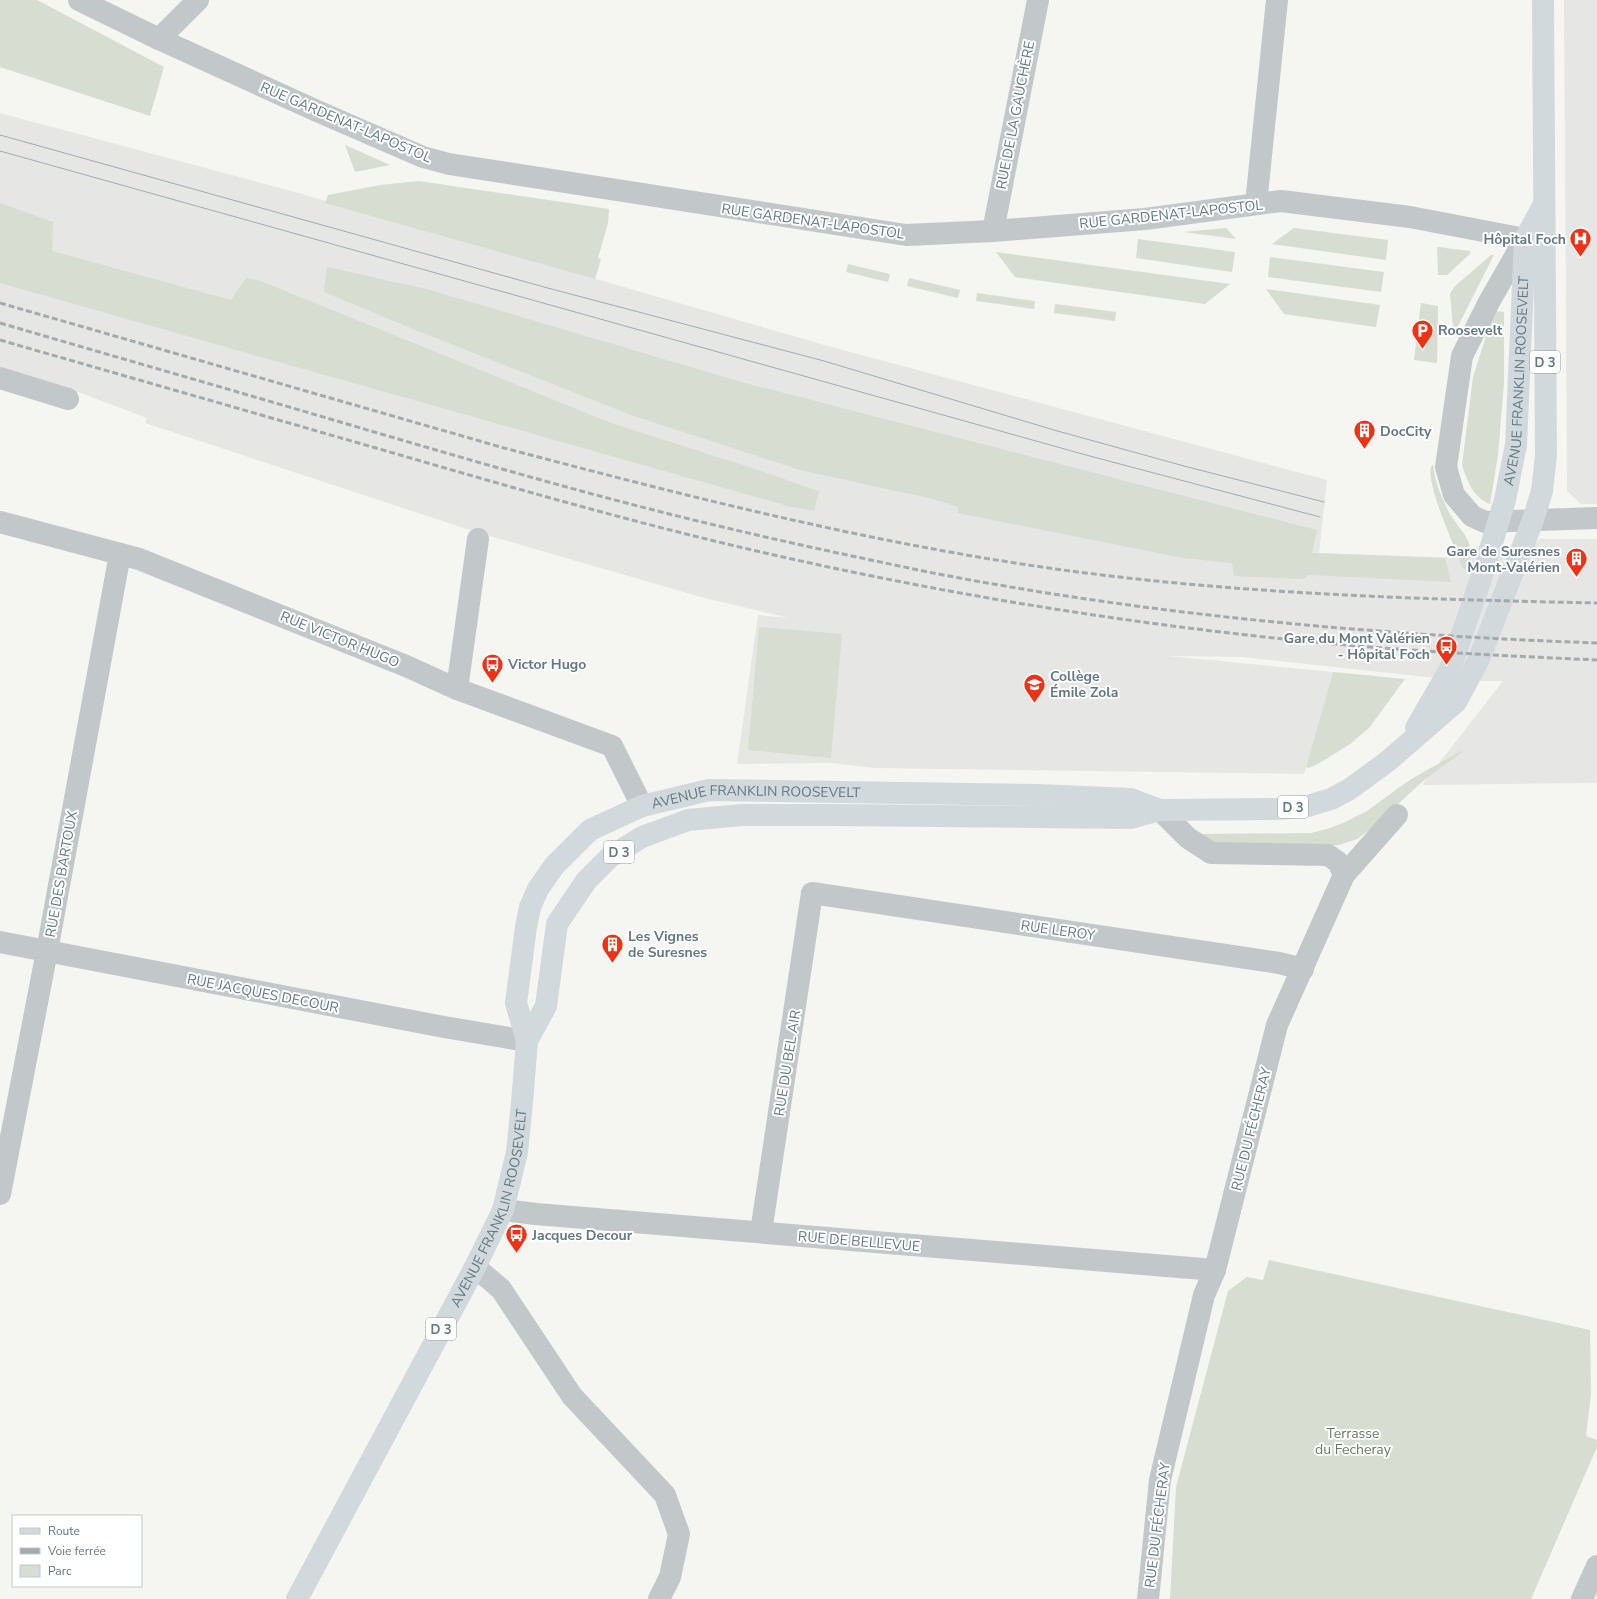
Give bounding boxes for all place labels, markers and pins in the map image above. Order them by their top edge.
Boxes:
hospital icon: Hôpital Foch [1568,226,1594,259]
place label: Hôpital Foch [1483,230,1566,249]
parking icon: Roosevelt [1409,317,1435,350]
place label: Roosevelt [1438,321,1503,340]
building icon: DocCity [1351,418,1377,451]
place label: DocCity [1380,422,1432,441]
place label: Gare de Suresnes Mont-Valérien [1446,542,1560,577]
building icon: Gare de Suresnes Mont-Valérien [1563,546,1589,579]
place label: Gare du Mont Valérien - Hôpital Foch [1284,629,1430,664]
bus stop icon: Gare du Mont Valérien - Hôpital Foch [1433,633,1459,666]
bus stop icon: Victor Hugo [479,651,505,684]
place label: Victor Hugo [507,655,586,674]
place label: Collège Émile Zola [1050,667,1118,702]
school or university icon: Collège Émile Zola [1021,671,1047,704]
place label: Les Vignes de Suresnes [628,927,707,962]
building icon: Les Vignes de Suresnes [599,931,625,964]
bus stop icon: Jacques Decour [504,1222,530,1255]
place label: Jacques Decour [531,1226,633,1245]

